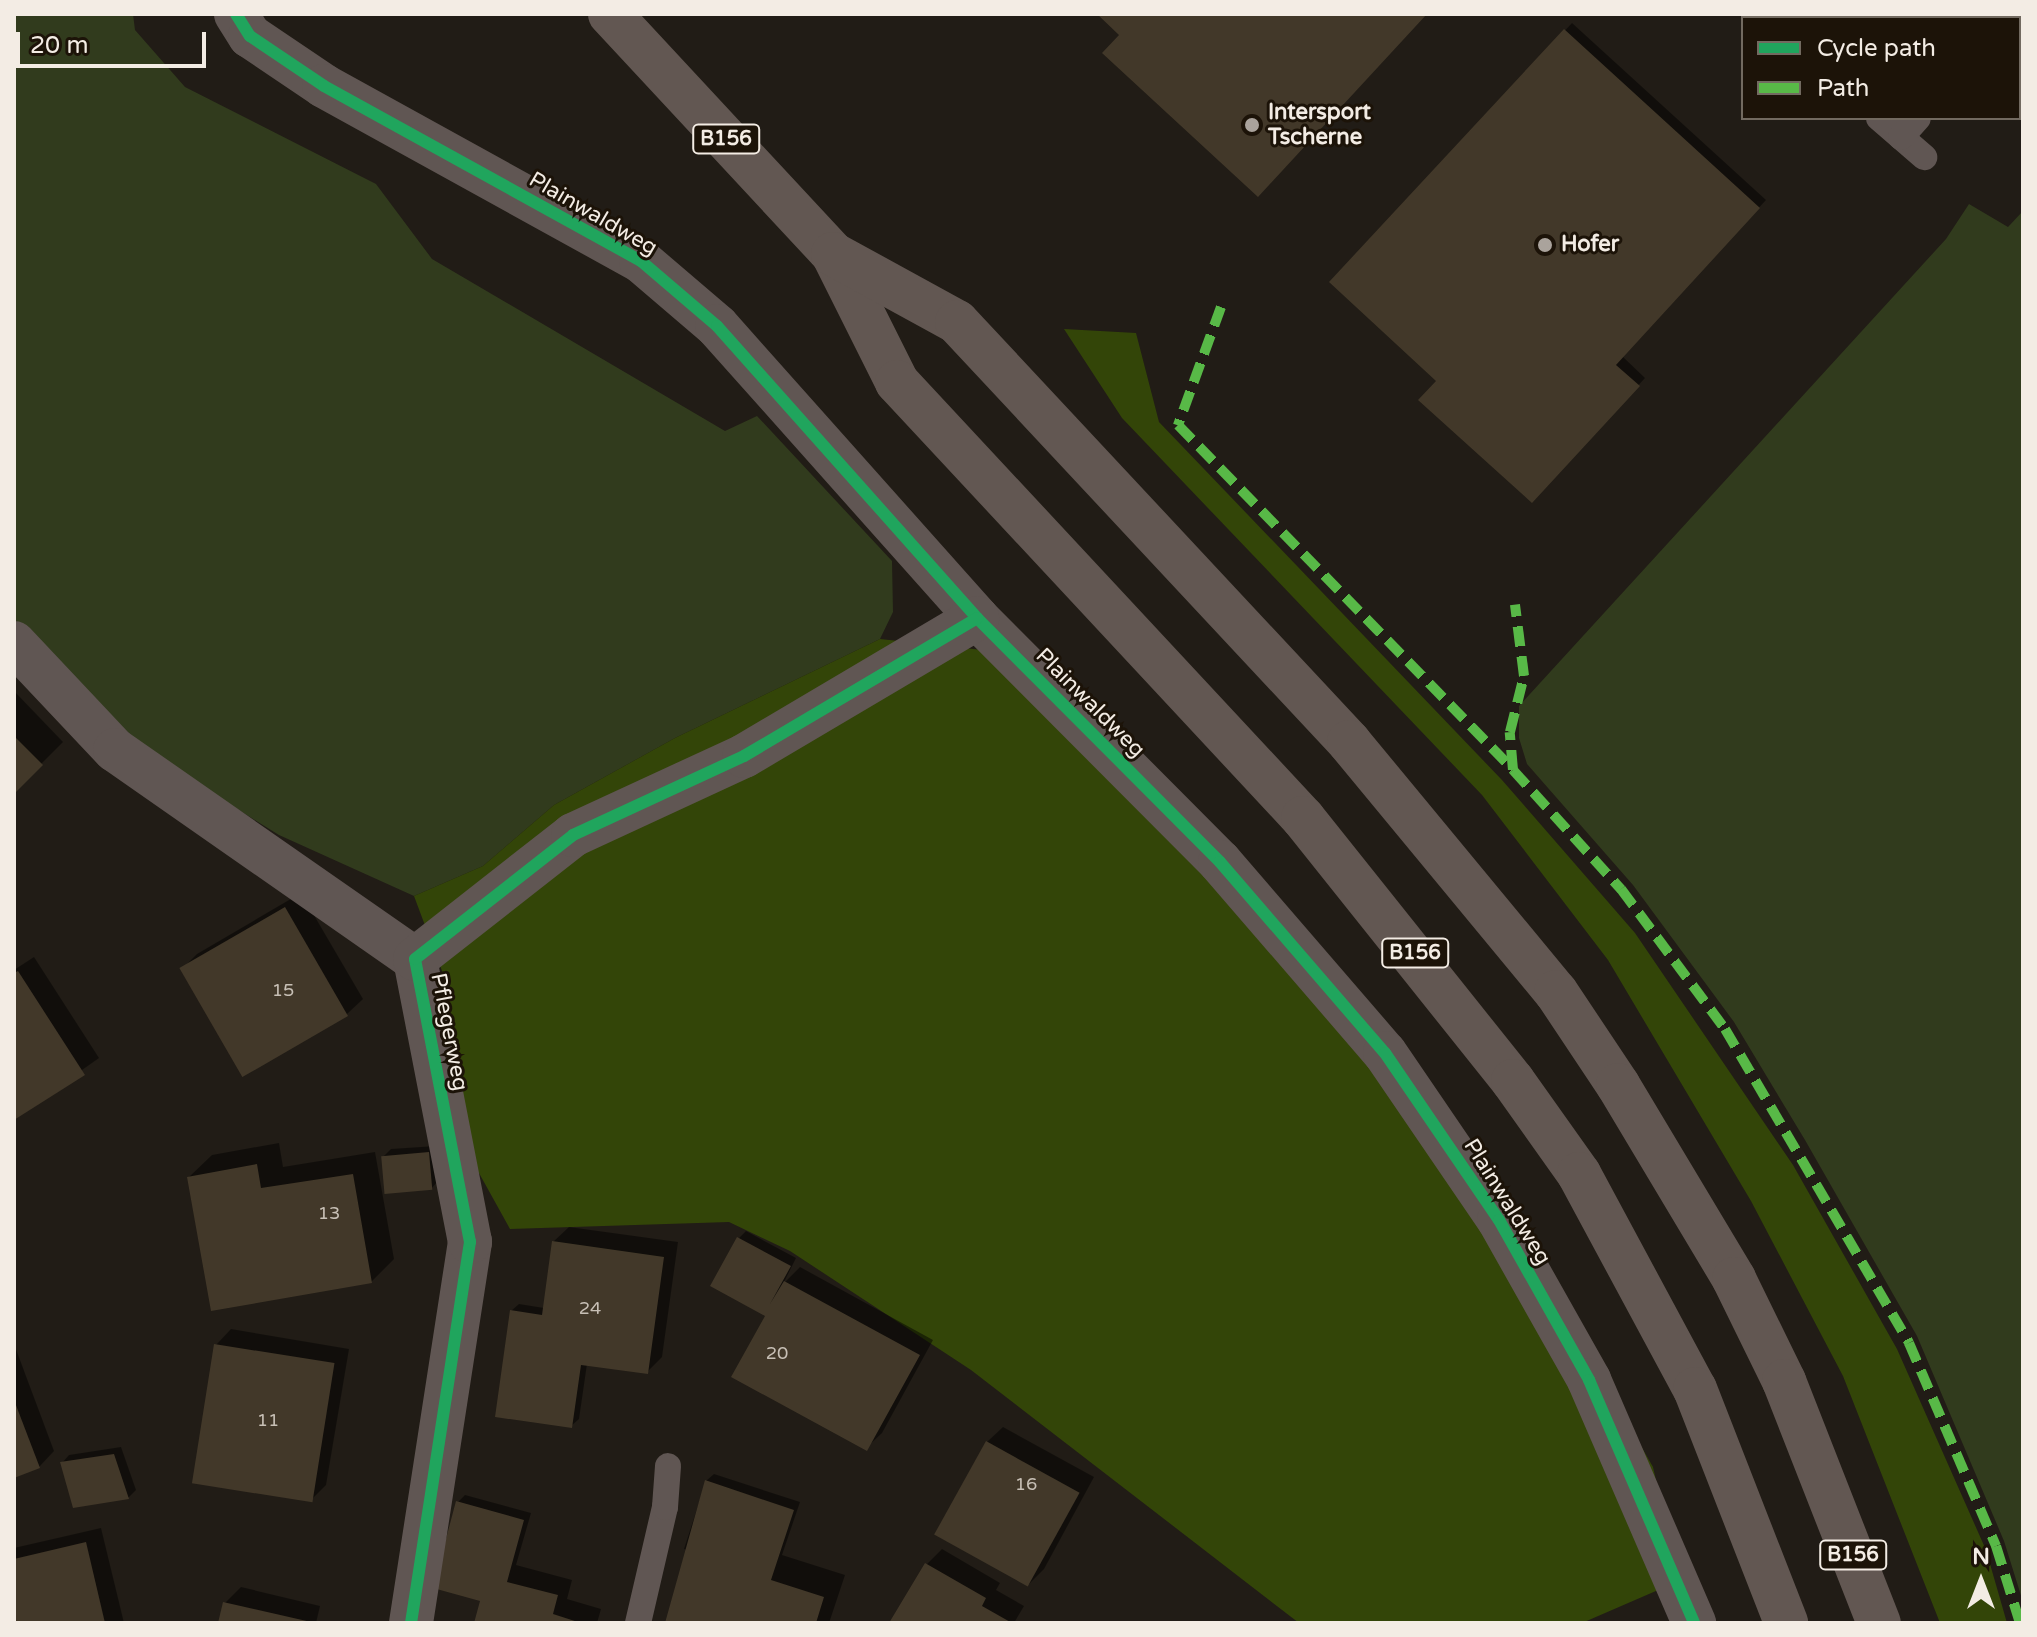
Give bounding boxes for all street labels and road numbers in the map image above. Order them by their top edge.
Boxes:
road number: B156 [692,123,760,155]
street label: Plainwaldweg [524,167,662,261]
street label: Plainwaldweg [1030,643,1150,763]
road number: B156 [1381,937,1449,969]
street label: Pflegerweg [425,971,473,1093]
street label: Plainwaldweg [1458,1134,1556,1270]
road number: B156 [1819,1539,1887,1571]

